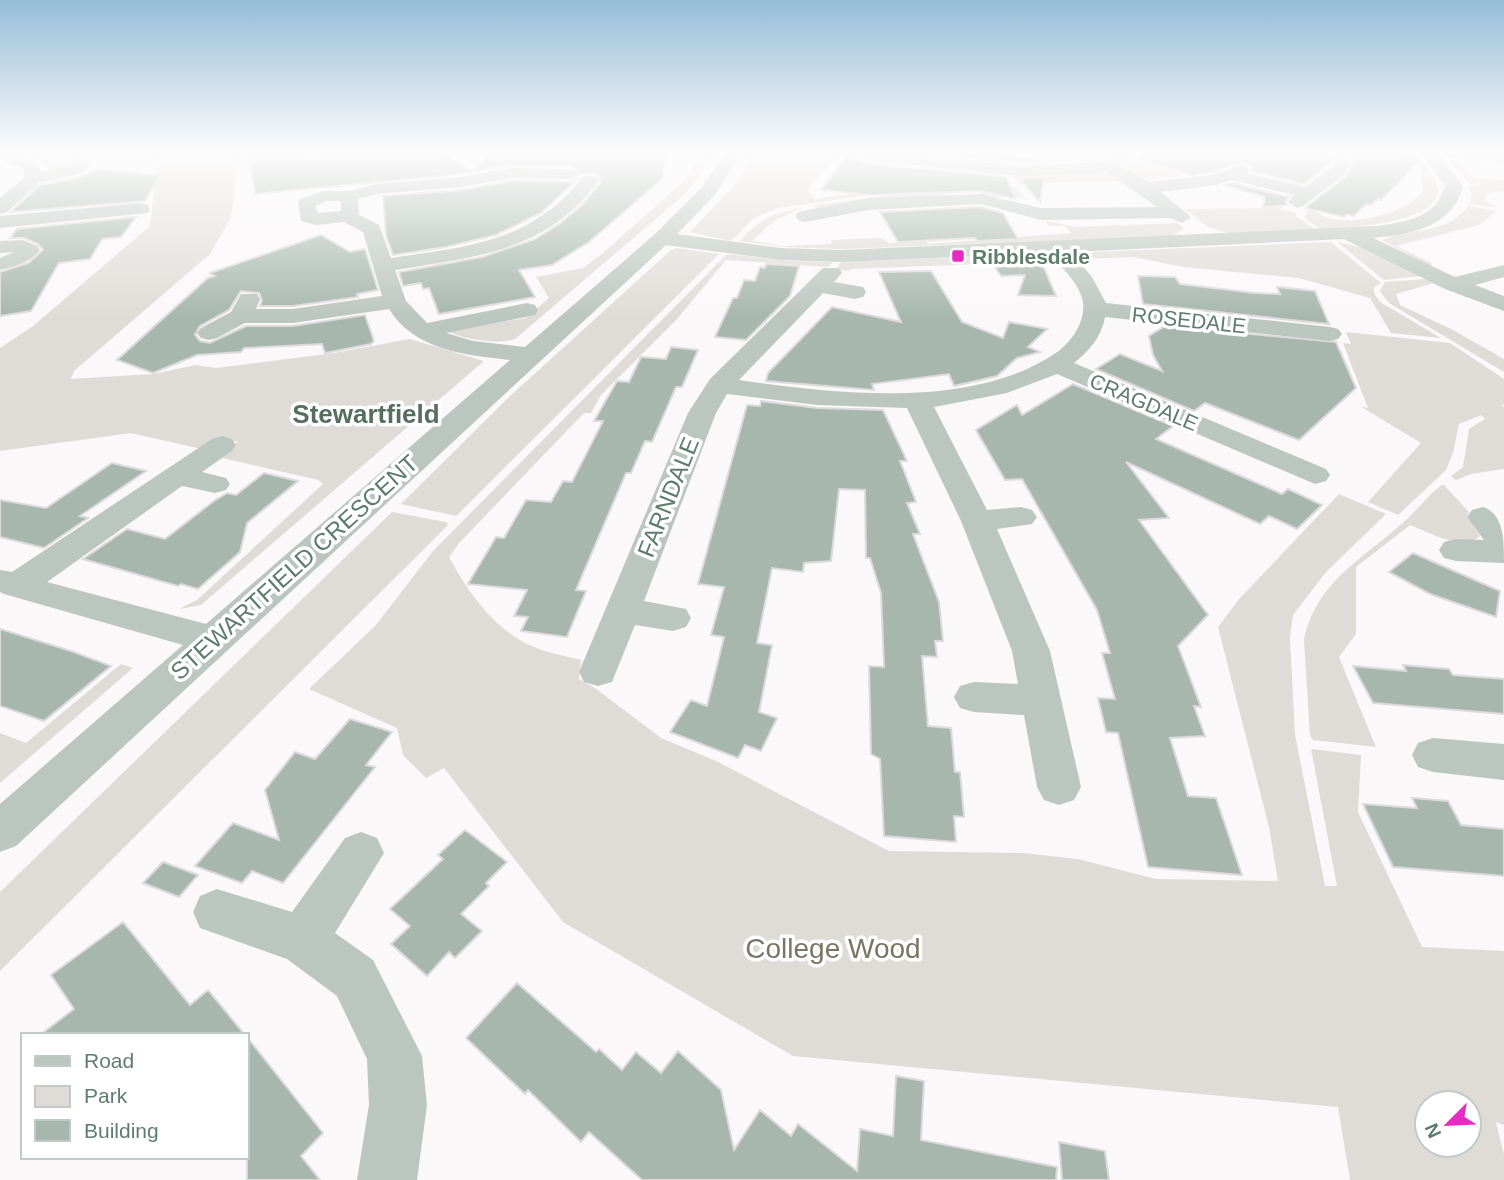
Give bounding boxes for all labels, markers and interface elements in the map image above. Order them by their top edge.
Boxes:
place label: Ribblesdale [972,245,1090,268]
marker: Ribblesdale [950,248,966,264]
street label: ROSEDALE [1131,303,1247,337]
street label: CRAGDALE [1086,369,1202,435]
district label: Stewartfield [292,399,440,429]
street label: FARNDALE [632,433,704,561]
street label: STEWARTFIELD CRESCENT [165,449,423,685]
park label: College Wood [745,933,921,964]
legend [21,1033,248,1159]
text: Road [84,1049,134,1072]
text: Park [84,1084,128,1107]
north arrow [1413,1089,1483,1159]
text: Building [84,1119,159,1142]
text: N [1421,1120,1445,1141]

